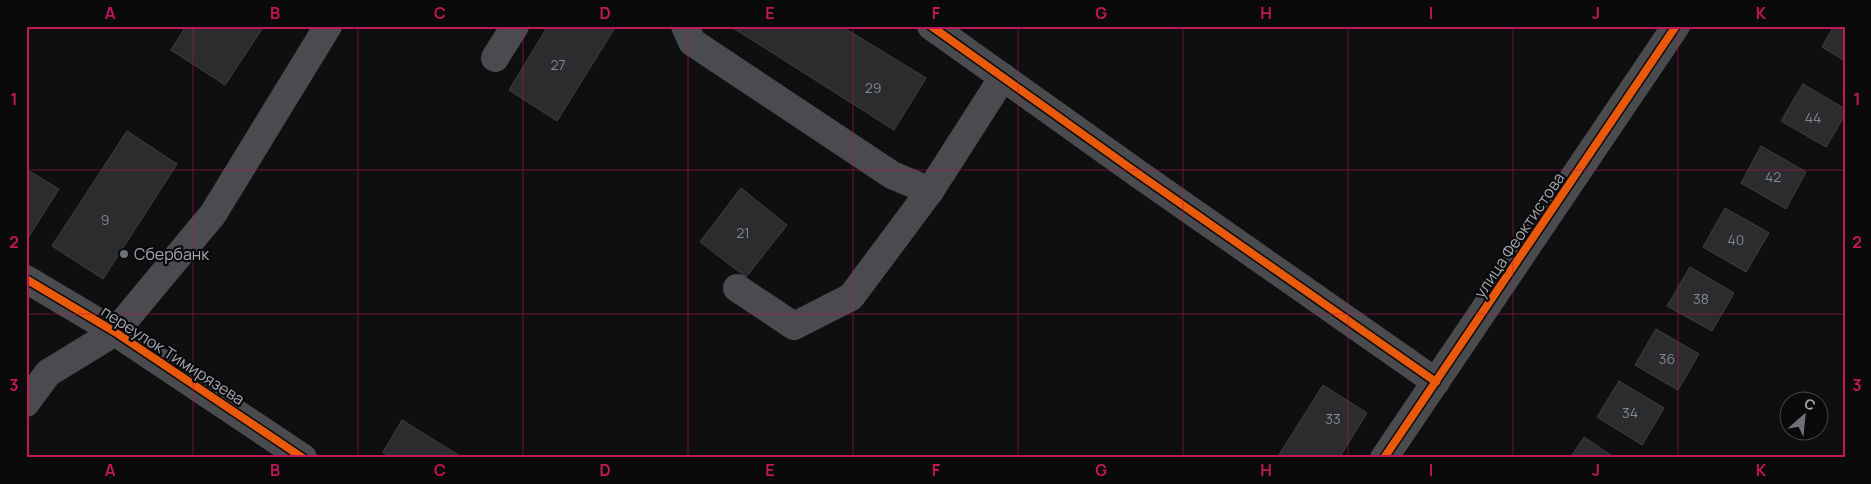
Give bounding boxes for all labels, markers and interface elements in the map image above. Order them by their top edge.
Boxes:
text: A [105,2,116,24]
text: B [270,2,280,24]
text: C [434,2,446,24]
text: D [599,2,611,24]
text: E [765,2,775,24]
text: F [932,2,941,24]
text: G [1095,2,1107,24]
text: H [1260,2,1272,24]
text: I [1429,2,1433,24]
text: J [1592,2,1600,24]
text: K [1756,2,1767,24]
house number: 27 [550,55,566,74]
house number: 29 [865,78,881,97]
text: 1 [10,88,18,110]
text: 1 [1853,88,1861,110]
house number: 44 [1805,108,1821,127]
house number: 42 [1765,167,1781,186]
street label: улица Феоктистова [1469,168,1569,302]
house number: 9 [101,210,109,229]
house number: 21 [736,223,750,242]
house number: 40 [1728,230,1744,249]
text: 2 [9,231,19,253]
text: 2 [1852,231,1862,253]
place label: Сбербанк [134,243,210,265]
marker: Сбербанк [118,248,130,260]
house number: 38 [1693,289,1709,308]
street label: переулок Тимирязева [97,300,249,410]
house number: 36 [1659,349,1675,368]
text: 3 [9,374,19,396]
text: 3 [1852,374,1862,396]
north arrow [1778,392,1828,442]
text: С [1801,393,1819,415]
house number: 34 [1622,403,1638,422]
house number: 33 [1325,409,1341,428]
text: A [105,459,116,481]
text: B [270,459,280,481]
text: C [434,459,446,481]
text: D [599,459,611,481]
text: E [765,459,775,481]
text: F [932,459,941,481]
text: G [1095,459,1107,481]
text: H [1260,459,1272,481]
text: I [1429,459,1433,481]
text: J [1592,459,1600,481]
text: K [1756,459,1767,481]

